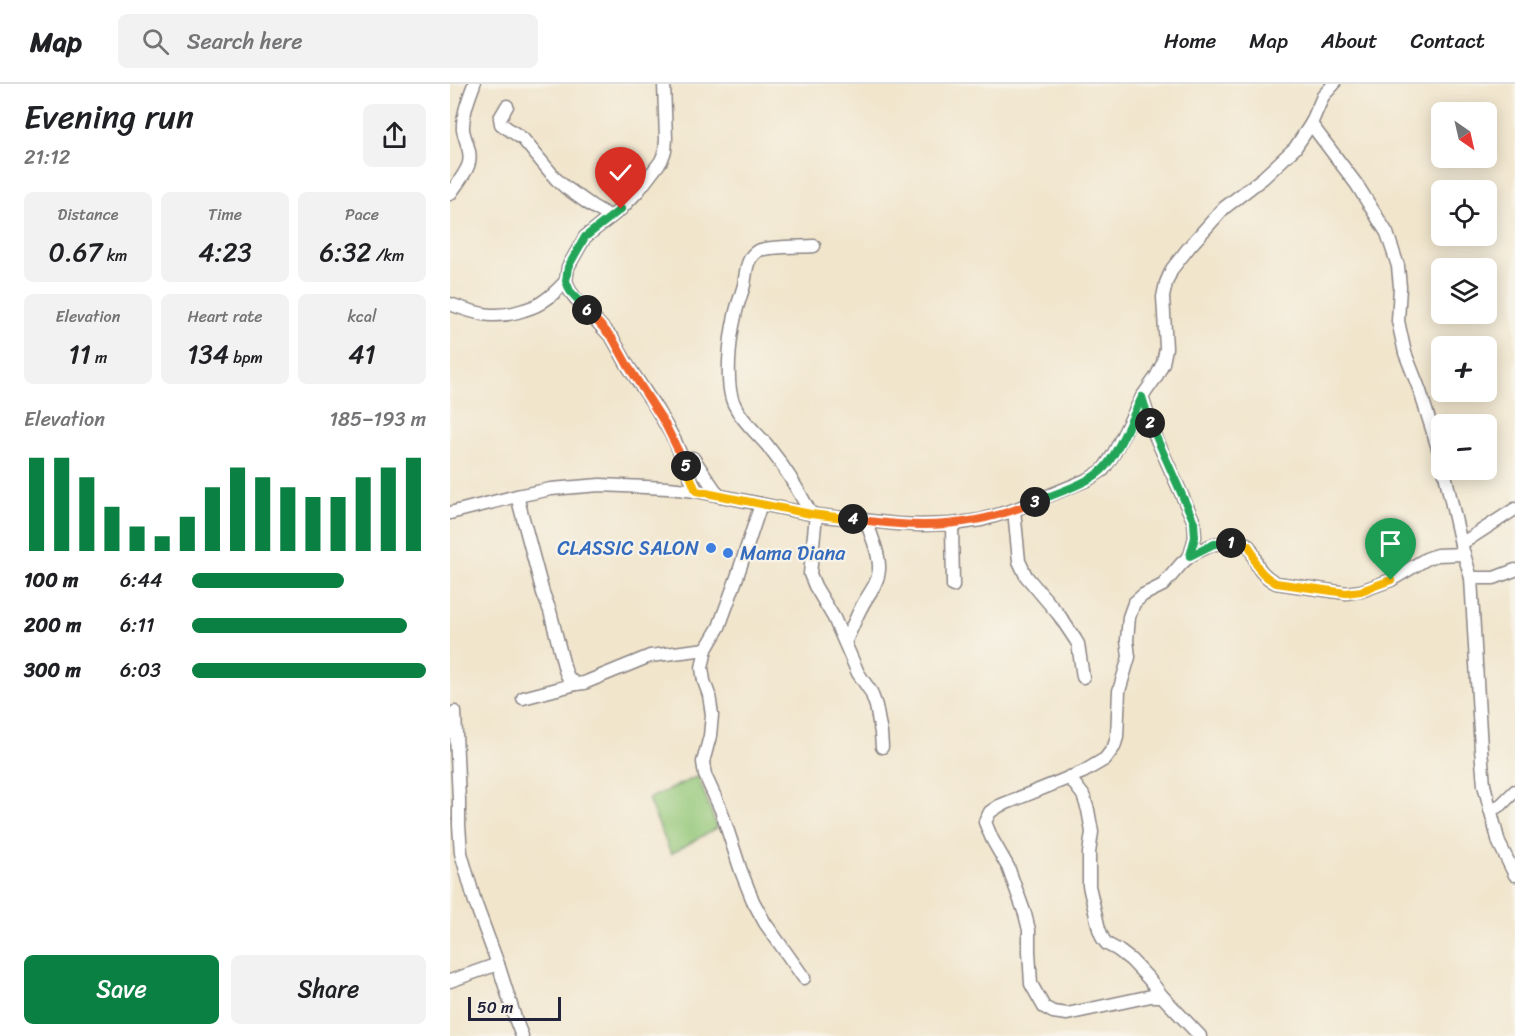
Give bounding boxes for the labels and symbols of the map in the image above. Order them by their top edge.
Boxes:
north arrow [1431,102,1497,168]
pin [595,147,646,209]
pin: 6 [572,295,602,325]
pin: 2 [1135,408,1165,438]
pin: 5 [671,451,701,481]
pin: 3 [1020,487,1050,517]
pin: 4 [838,504,868,534]
pin [1365,518,1416,580]
pin: 1 [1216,528,1246,558]
place label: CLASSIC SALON [557,531,699,566]
place label: Mama Diana [740,536,846,571]
marker: CLASSIC SALON [704,541,718,555]
marker: Mama Diana [721,546,735,560]
scale bar [468,994,561,1022]

